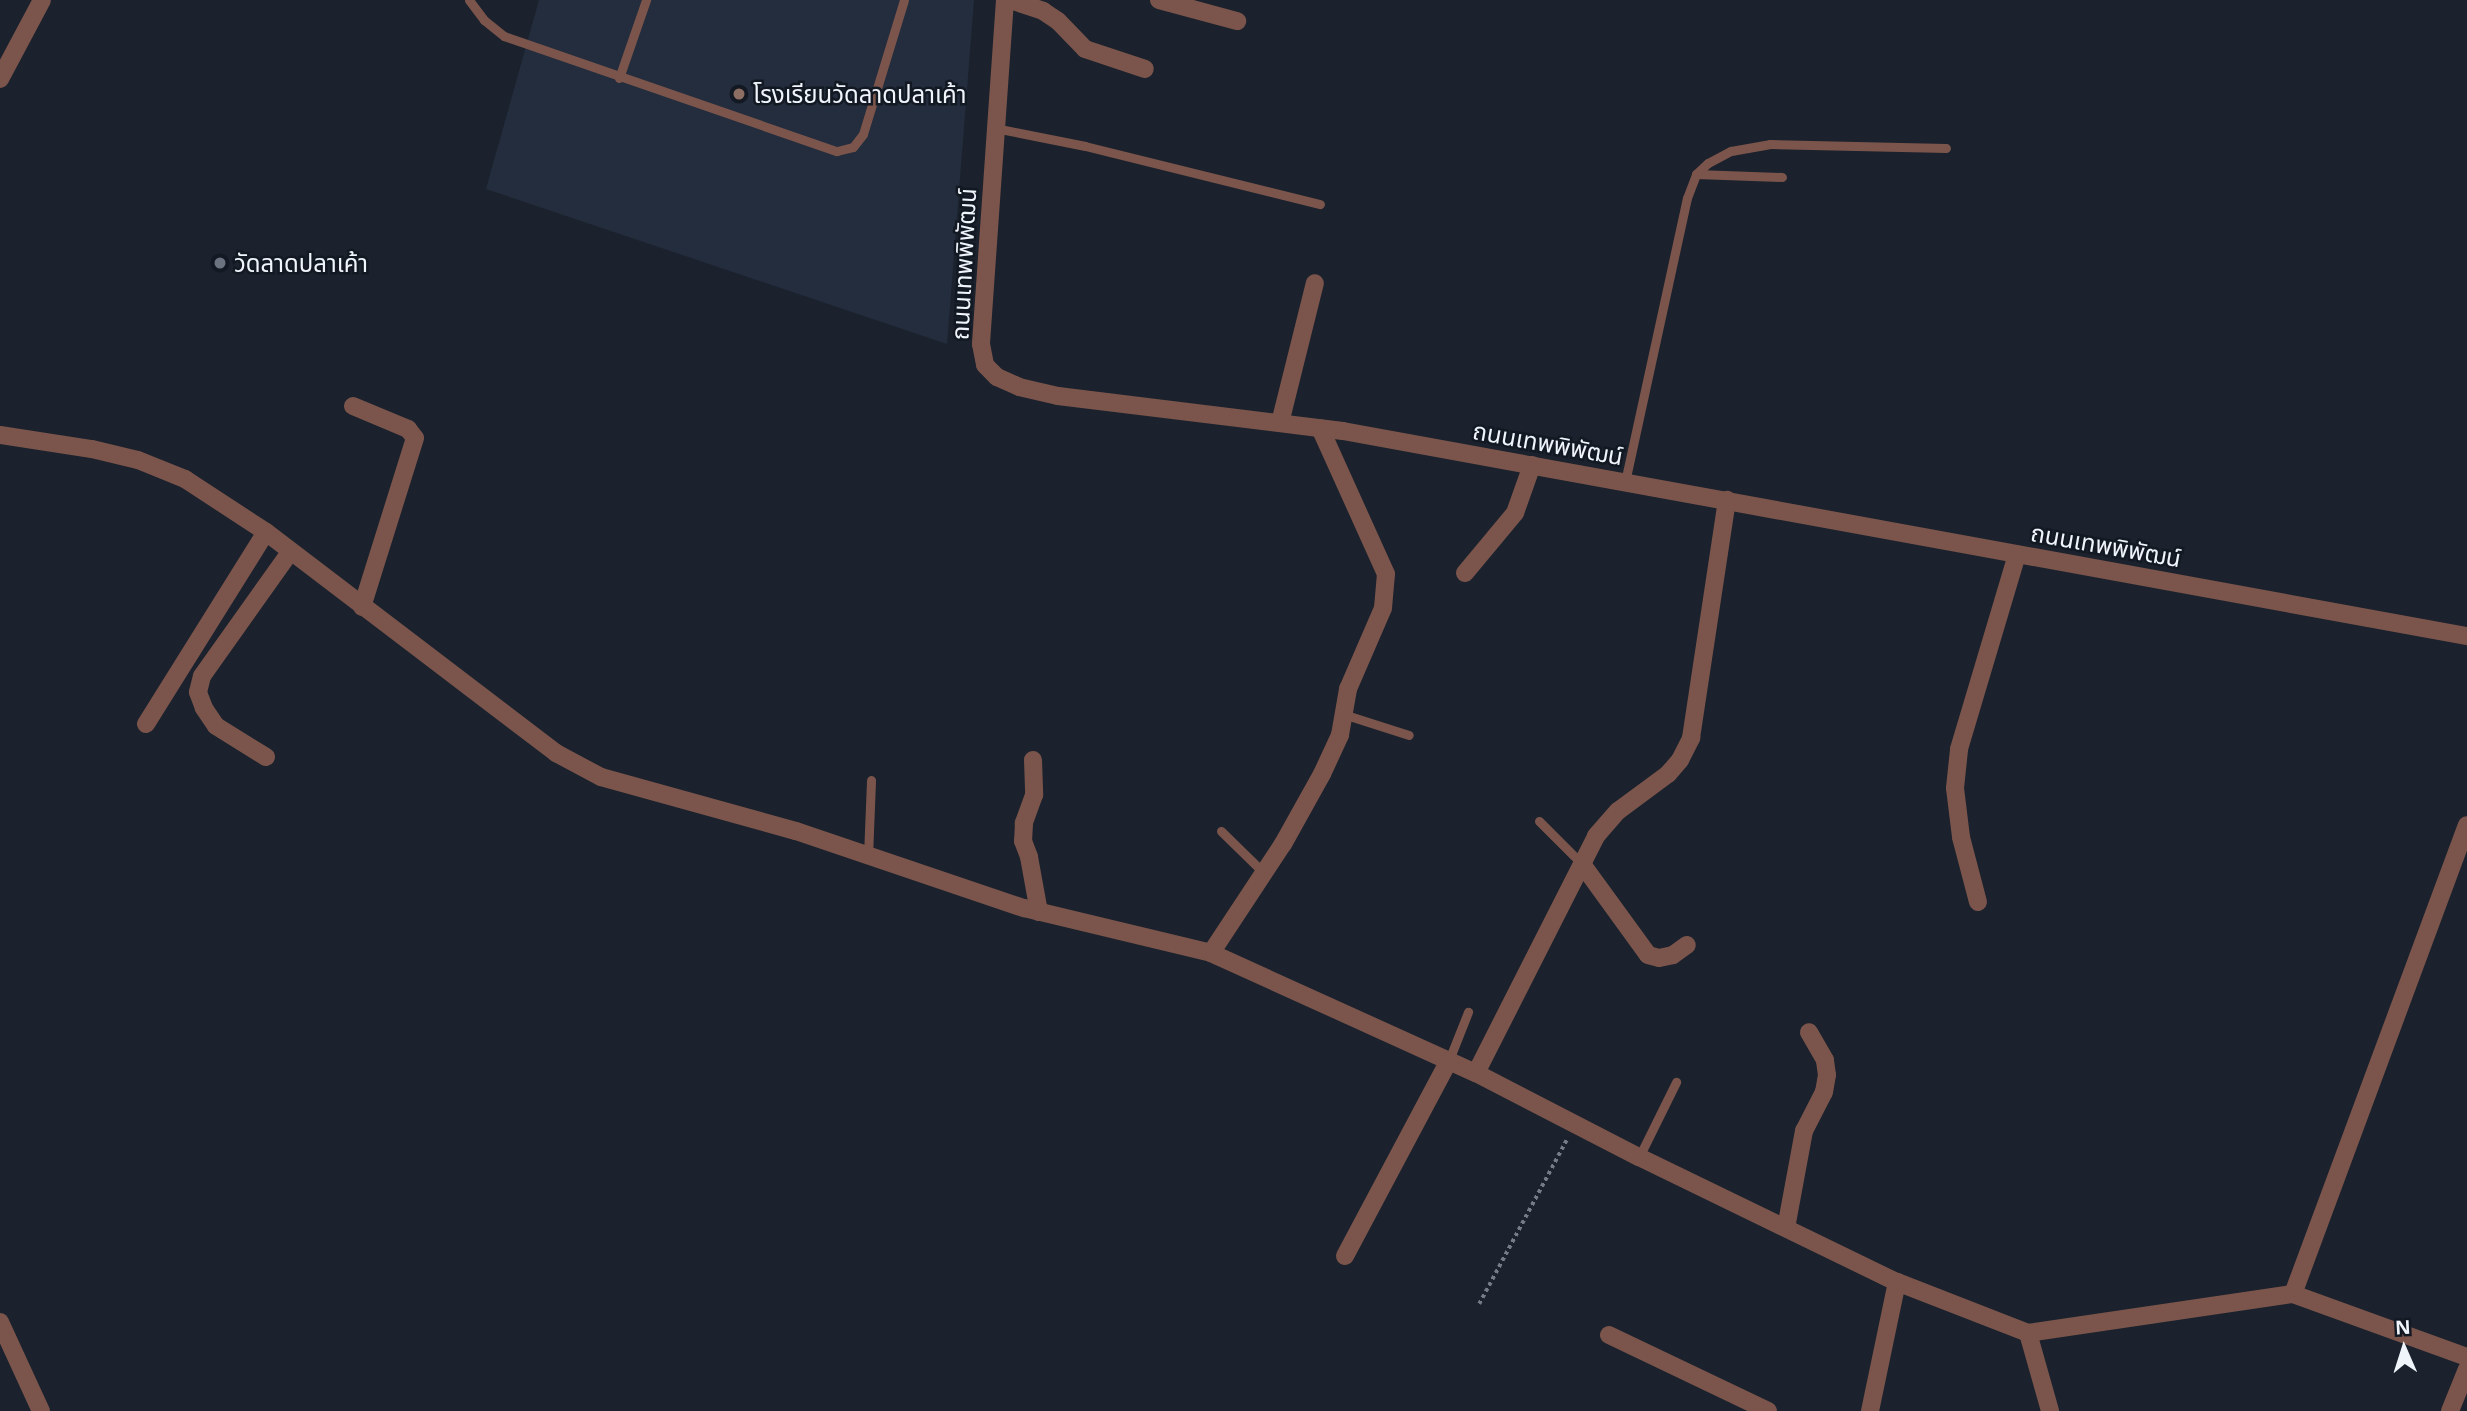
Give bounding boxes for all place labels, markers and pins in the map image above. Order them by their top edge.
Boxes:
place label: โรงเรียนวัดลาดปลาเค้า [753,80,966,108]
marker: โรงเรียนวัดลาดปลาเค้า [731,86,747,102]
place label: วัดลาดปลาเค้า [234,249,368,277]
marker: วัดลาดปลาเค้า [212,255,228,271]

